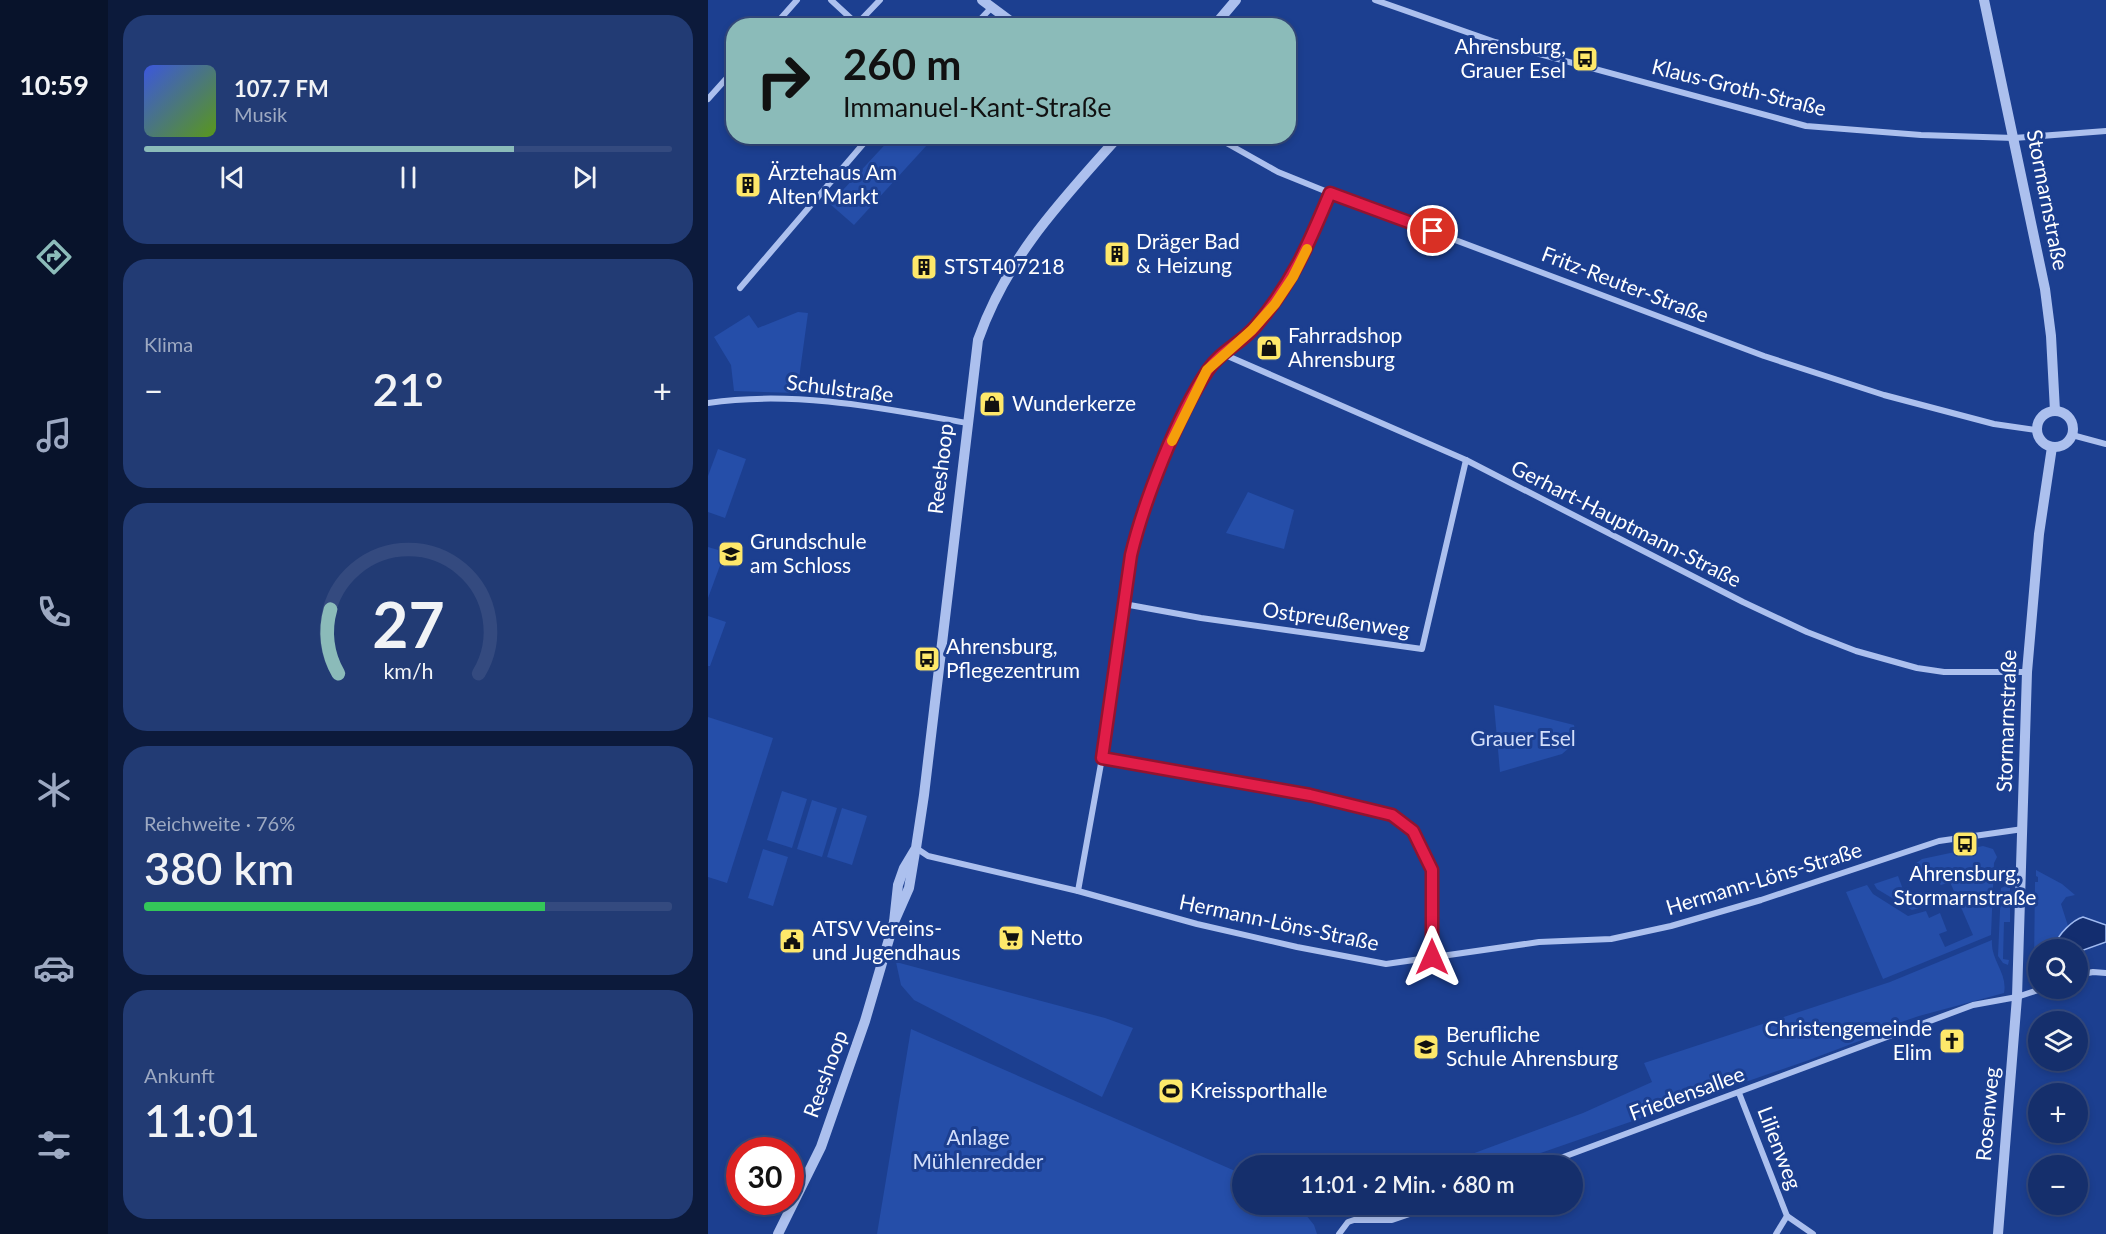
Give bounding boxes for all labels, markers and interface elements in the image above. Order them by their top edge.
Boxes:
place label: Ahrensburg, Grauer Esel [1454,33,1566,82]
text: 260 m [843,39,961,89]
icon: right [744,42,822,120]
bus stop icon: Ahrensburg, Grauer Esel [1570,44,1600,74]
street label: Klaus-Groth-Straße [1650,53,1829,120]
text: 10:59 [19,68,89,101]
text: 107.7 FM [234,75,329,102]
text: Immanuel-Kant-Straße [843,90,1111,123]
text: Musik [234,102,287,126]
street label: Stormarnstraße [2023,127,2074,272]
place label: Ärztehaus Am Alten Markt [768,159,897,208]
icon: previous [216,161,249,194]
icon: pause [392,161,425,194]
icon: next [568,161,601,194]
building icon: Ärztehaus Am Alten Markt [733,170,763,200]
pin [1407,205,1458,256]
icon: arrive [1416,214,1449,247]
place label: Dräger Bad & Heizung [1136,228,1240,277]
icon: directions [33,236,75,278]
building icon: Dräger Bad & Heizung [1102,239,1132,269]
street label: Fritz-Reuter-Straße [1539,240,1713,327]
building icon: STST407218 [909,252,939,282]
place label: STST407218 [944,253,1065,278]
place label: Fahrradshop Ahrensburg [1288,322,1402,371]
text: Klima [144,332,193,356]
shop icon: Fahrradshop Ahrensburg [1254,333,1284,363]
text: 21° [373,362,443,416]
street label: Schulstraße [785,369,895,406]
text: − [144,370,163,410]
text: + [653,370,672,410]
shop icon: Wunderkerze [977,389,1007,419]
place label: Wunderkerze [1012,390,1136,415]
icon: music [33,414,75,456]
street label: Reeshoop [922,422,957,516]
street label: Gerhart-Hauptmann-Straße [1508,454,1746,592]
place label: Grundschule am Schloss [750,528,867,577]
school or university icon: Grundschule am Schloss [716,539,746,569]
text: 27 [372,586,444,661]
icon: phone [33,591,75,633]
street label: Ostpreußenweg [1261,596,1411,641]
place label: Ahrensburg, Pflegezentrum [946,633,1080,682]
bus stop icon: Ahrensburg, Pflegezentrum [912,644,942,674]
street label: Stormarnstraße [1991,649,2020,793]
text: km/h [383,658,433,684]
park label: Grauer Esel [1470,725,1576,750]
icon: climate [33,769,75,811]
text: Reichweite · 76% [144,811,295,835]
bus stop icon: Ahrensburg, Stormarnstraße [1950,829,1980,859]
street label: Hermann-Löns-Straße [1663,836,1865,919]
text: 380 km [144,841,294,895]
place label: Ahrensburg, Stormarnstraße [1894,860,2036,909]
street label: Hermann-Löns-Straße [1177,888,1381,955]
place label: ATSV Vereins- und Jugendhaus [812,915,961,964]
supermarket icon: Netto [996,923,1026,953]
place label: Netto [1030,924,1083,949]
position arrow [1400,925,1464,989]
public building icon: ATSV Vereins- und Jugendhaus [777,926,807,956]
map controls [2028,939,2088,1215]
button: search [2028,939,2088,999]
icon: car [33,947,75,989]
button: layers [2028,1011,2088,1071]
place label: Christengemeinde Elim [1764,1015,1932,1064]
place label: Berufliche Schule Ahrensburg [1446,1021,1618,1070]
street label: Reeshoop [797,1026,852,1121]
church icon: Christengemeinde Elim [1937,1026,1967,1056]
school or university icon: Berufliche Schule Ahrensburg [1411,1032,1441,1062]
street label: Friedensallee [1625,1060,1748,1125]
text: Ankunft [144,1063,215,1087]
street label: Rosenweg [1970,1066,2003,1162]
sports icon: Kreissporthalle [1156,1076,1186,1106]
place label: Kreissporthalle [1190,1077,1327,1102]
button: + [2028,1083,2088,1143]
text: 11:01 [144,1093,260,1147]
street label: Lilienweg [1753,1102,1808,1193]
icon: filters [33,1124,75,1166]
park label: Anlage Mühlenredder [912,1124,1044,1173]
speed limit sign: 30 [726,1137,804,1215]
button: − [2028,1155,2088,1215]
text: 11:01 · 2 Min. · 680 m [1300,1171,1515,1198]

